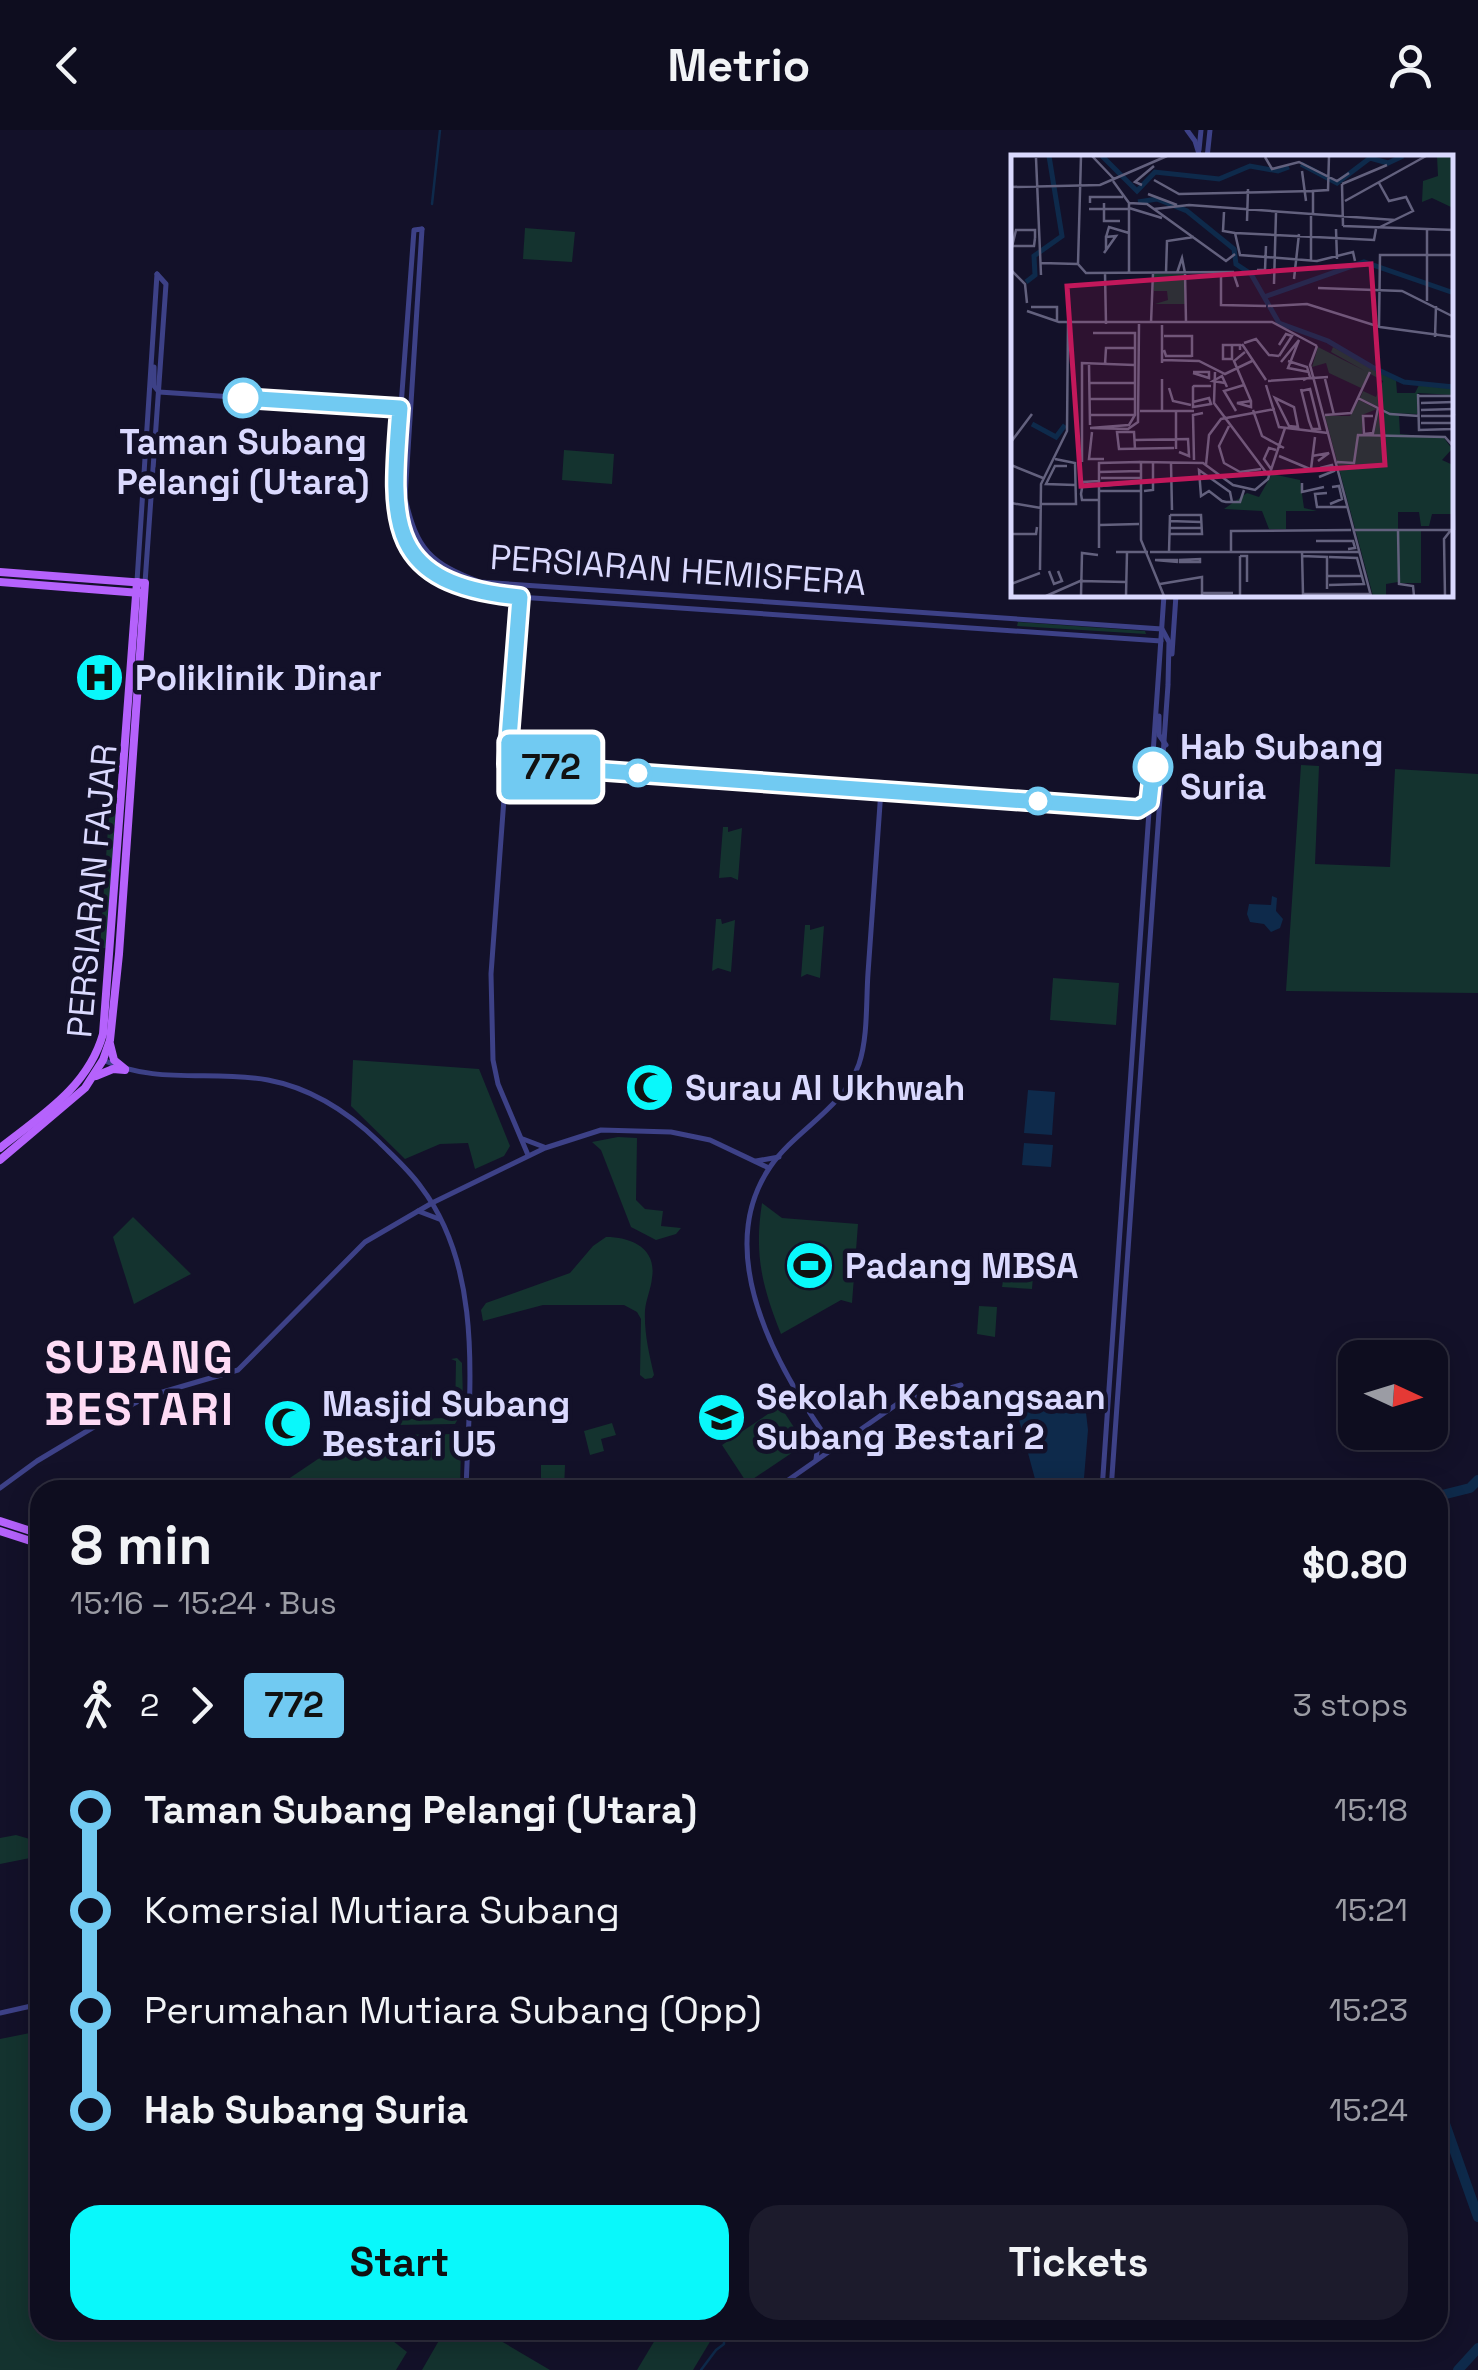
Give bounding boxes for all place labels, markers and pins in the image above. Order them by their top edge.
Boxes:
marker: Taman Subang Pelangi (Utara) [224,379,262,417]
place label: Taman Subang Pelangi (Utara) [117,420,369,504]
hospital icon: Poliklinik Dinar [74,652,126,704]
place label: Poliklinik Dinar [135,656,382,700]
place label: Hab Subang Suria [1180,725,1384,809]
marker: Hab Subang Suria [1134,748,1172,786]
unlabelled marker [625,760,651,786]
unlabelled marker [1025,788,1051,814]
mosque icon: Surau Al Ukhwah [624,1062,676,1114]
place label: Surau Al Ukhwah [685,1066,965,1110]
sports icon: Padang MBSA [784,1240,836,1292]
place label: Padang MBSA [845,1244,1079,1288]
place label: Sekolah Kebangsaan Subang Bestari 2 [756,1375,1106,1459]
place label: Masjid Subang Bestari U5 [322,1382,570,1466]
school or university icon: Sekolah Kebangsaan Subang Bestari 2 [695,1391,747,1443]
mosque icon: Masjid Subang Bestari U5 [261,1398,313,1450]

